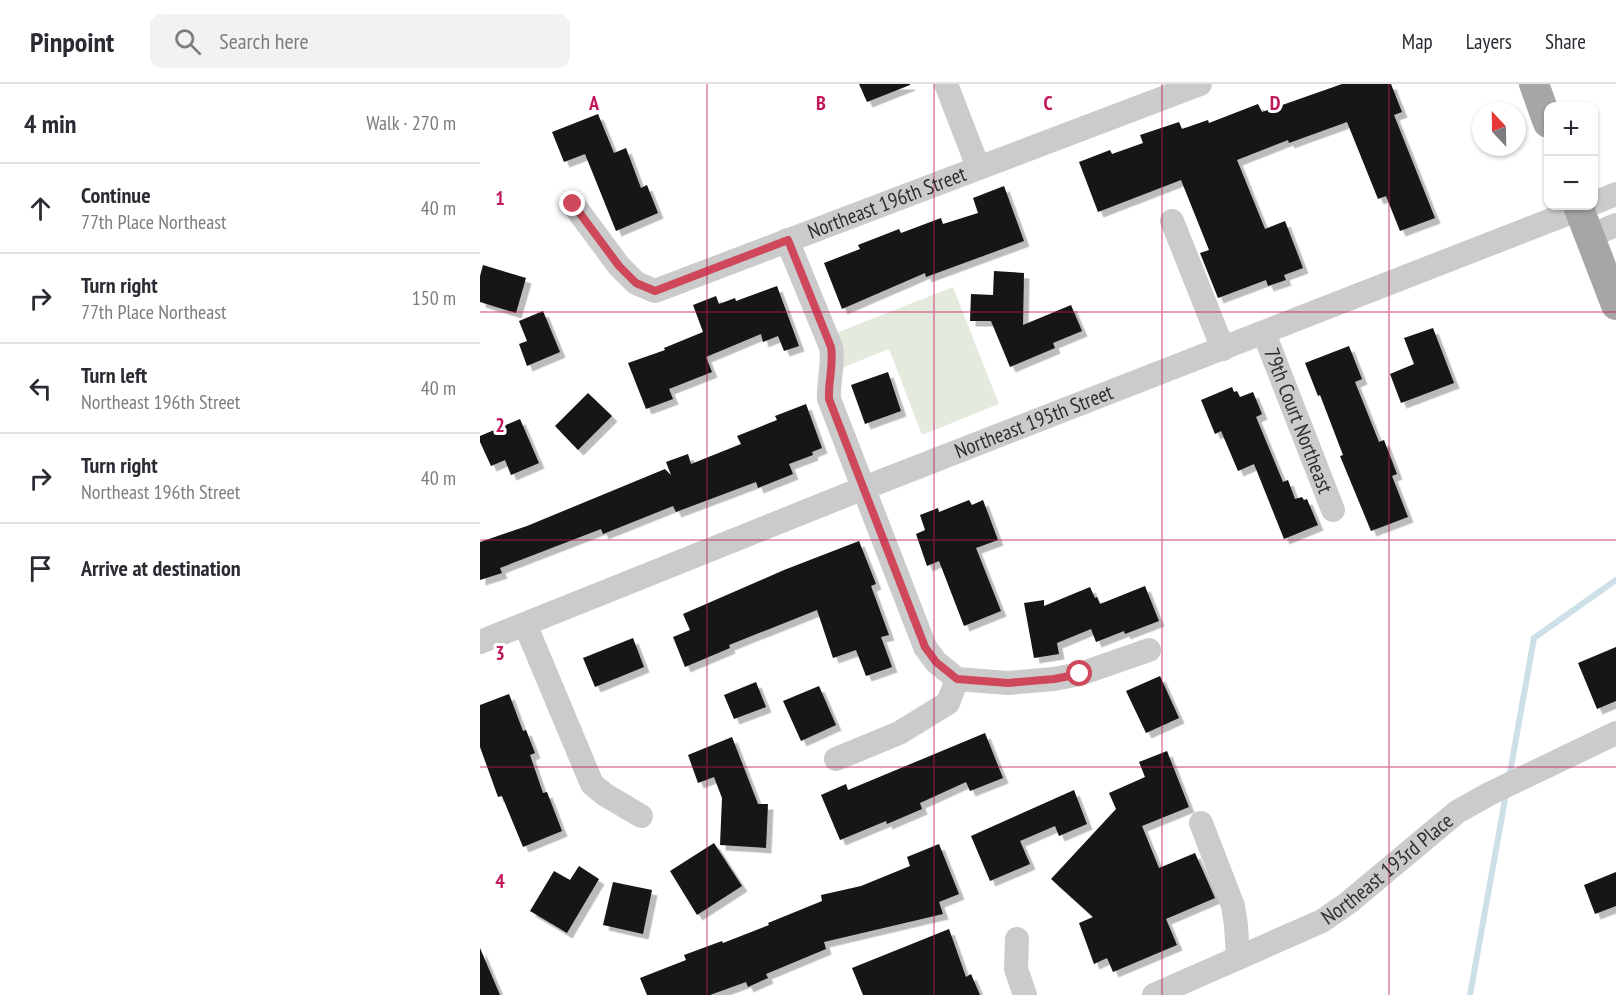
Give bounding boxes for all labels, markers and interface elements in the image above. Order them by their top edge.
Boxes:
search box [150,14,570,68]
text: Pinpoint [30,23,114,60]
icon: search [171,25,204,58]
text: Search here [219,27,309,55]
text: Map [1402,28,1433,55]
text: Layers [1466,28,1512,55]
text: Share [1545,28,1586,55]
text: A [588,90,600,116]
text: B [816,90,826,116]
text: C [1043,90,1053,116]
text: D [1270,90,1281,116]
north arrow [1472,102,1526,156]
map controls [1544,102,1598,210]
button: + [1544,102,1598,156]
text: 4 min [24,107,77,140]
text: Walk · 270 m [366,110,456,136]
button: − [1544,156,1598,210]
street label: Northeast 196th Street [804,160,970,245]
text: Continue [81,181,151,209]
text: 1 [495,185,505,211]
route end [559,190,585,216]
icon: ahead [24,192,57,225]
text: 40 m [421,195,456,221]
text: 77th Place Northeast [81,209,227,235]
text: Turn right [81,271,158,299]
icon: right [24,282,57,315]
text: 150 m [412,285,456,311]
text: 77th Place Northeast [81,299,227,325]
street label: 79th Court Northeast [1258,344,1339,497]
text: Turn left [81,361,147,389]
icon: left [24,372,57,405]
text: 40 m [421,375,456,401]
street label: Northeast 195th Street [951,378,1117,464]
text: Northeast 196th Street [81,389,240,415]
text: 2 [495,412,505,438]
text: Turn right [81,451,158,479]
icon: right [24,462,57,495]
text: 40 m [421,465,456,491]
text: Northeast 196th Street [81,479,240,505]
icon: arrive [24,552,57,585]
text: Arrive at destination [81,554,241,582]
text: 3 [495,640,505,666]
route start [1066,660,1092,686]
street label: Northeast 193rd Place [1316,807,1458,930]
text: 4 [495,868,505,894]

